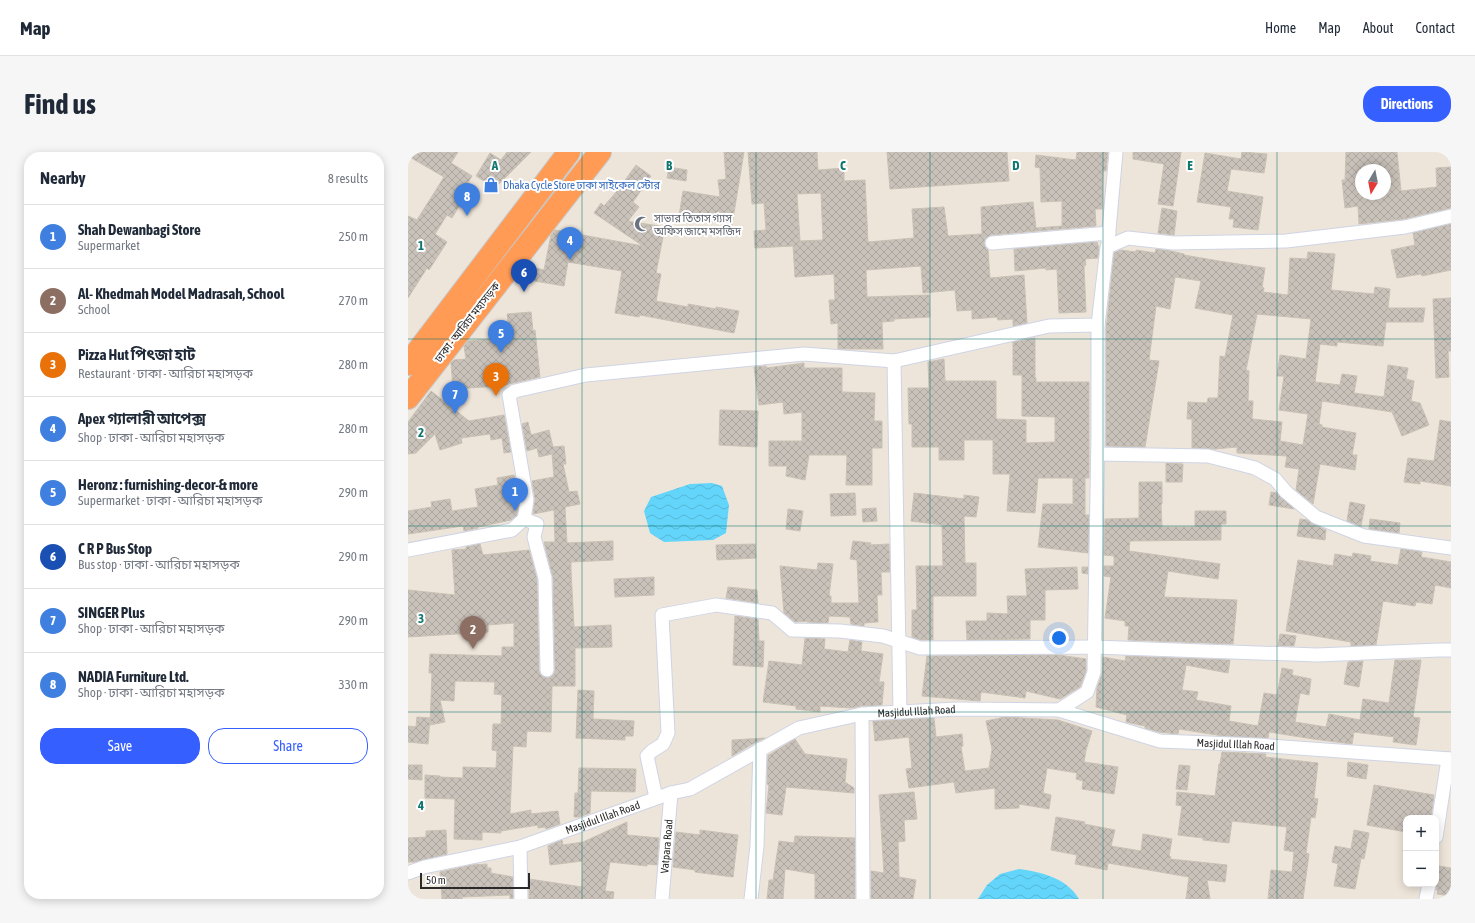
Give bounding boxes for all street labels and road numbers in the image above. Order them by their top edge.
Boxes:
street label: ঢাকা - আরিচা মহাসড়ক [431,280,502,365]
street label: Masjidul Illah Road [877,703,956,719]
street label: Masjidul Illah Road [1197,737,1275,752]
street label: Masjidul Illah Road [564,799,642,836]
street label: Vatpara Road [658,819,675,874]

